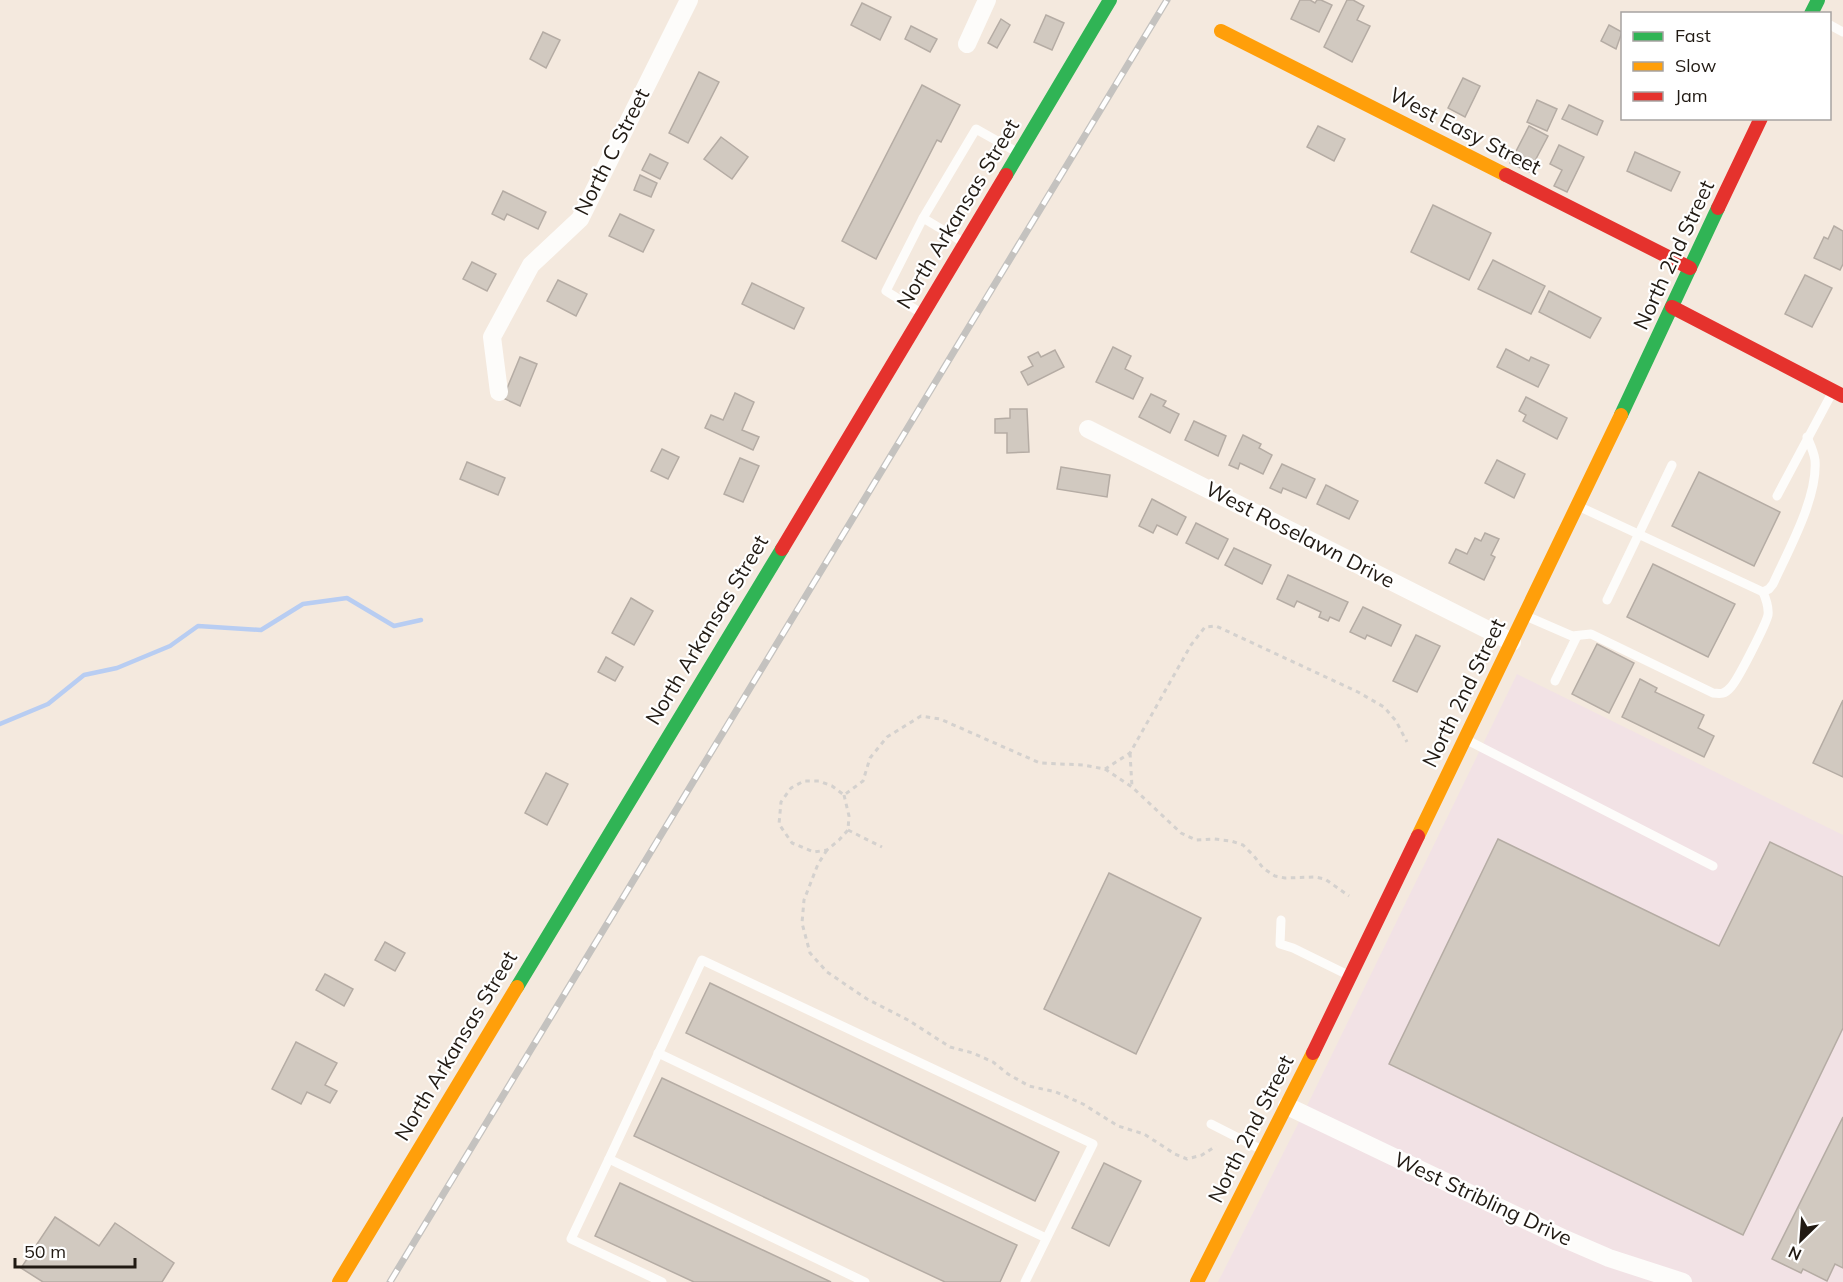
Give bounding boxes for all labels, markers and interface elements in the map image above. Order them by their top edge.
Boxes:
legend [1621,12,1831,120]
text: Fast [1675,24,1711,47]
text: Slow [1675,54,1717,77]
street label: West Easy Street [1385,81,1545,179]
street label: North C Street [568,84,654,219]
text: Jam [1675,84,1708,107]
street label: North Arkansas Street [890,114,1024,313]
street label: North 2nd Street [1627,176,1719,334]
street label: West Roselawn Drive [1201,475,1400,593]
street label: North Arkansas Street [639,530,773,729]
street label: North 2nd Street [1416,614,1510,771]
street label: North Arkansas Street [388,946,522,1145]
street label: North 2nd Street [1202,1050,1298,1207]
street label: West Stribling Drive [1390,1145,1577,1251]
north arrow [1771,1210,1831,1270]
scale bar [15,1231,135,1269]
text: 50 m [24,1240,66,1263]
text: N [1785,1242,1804,1265]

